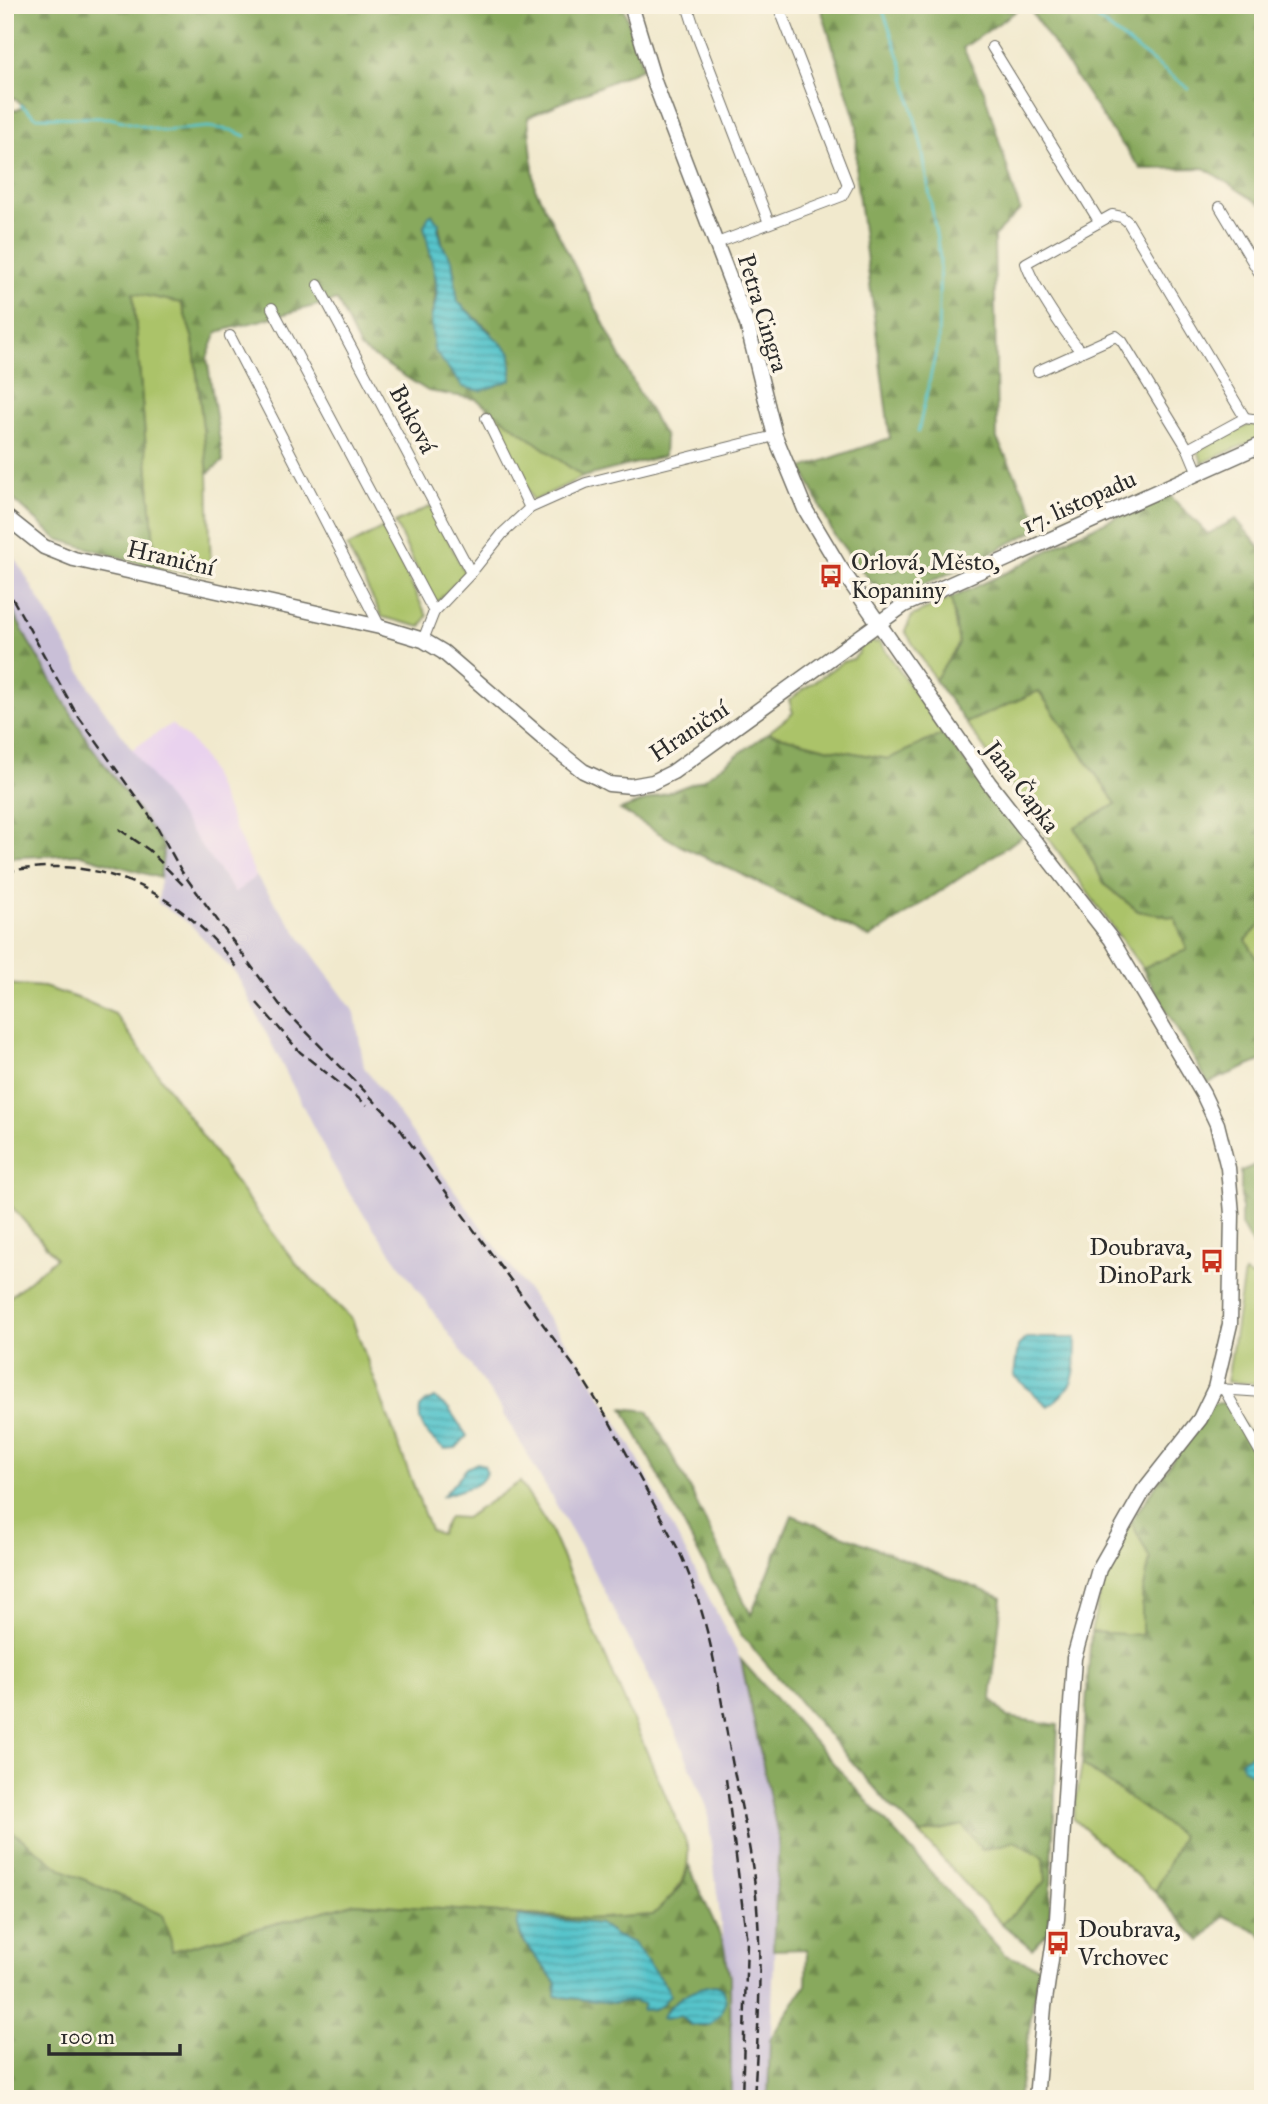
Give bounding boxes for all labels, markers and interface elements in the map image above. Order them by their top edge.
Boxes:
street label: Petra Cingra [731,250,795,377]
street label: Buková [383,380,444,459]
street label: 17. listopadu [1017,463,1141,540]
street label: Hraniční [124,533,219,583]
place label: Orlová, Město, Kopaniny [851,547,1000,605]
bus stop icon: Orlová, Město, Kopaniny [817,562,845,590]
street label: Hraniční [644,693,735,768]
street label: Jana Čapka [976,733,1067,840]
place label: Doubrava, DinoPark [1089,1232,1193,1290]
bus stop icon: Doubrava, DinoPark [1198,1247,1226,1275]
place label: Doubrava, Vrchovec [1077,1914,1181,1972]
bus stop icon: Doubrava, Vrchovec [1044,1929,1072,1957]
scale bar [49,2013,180,2057]
text: 100 m [60,2024,115,2050]

